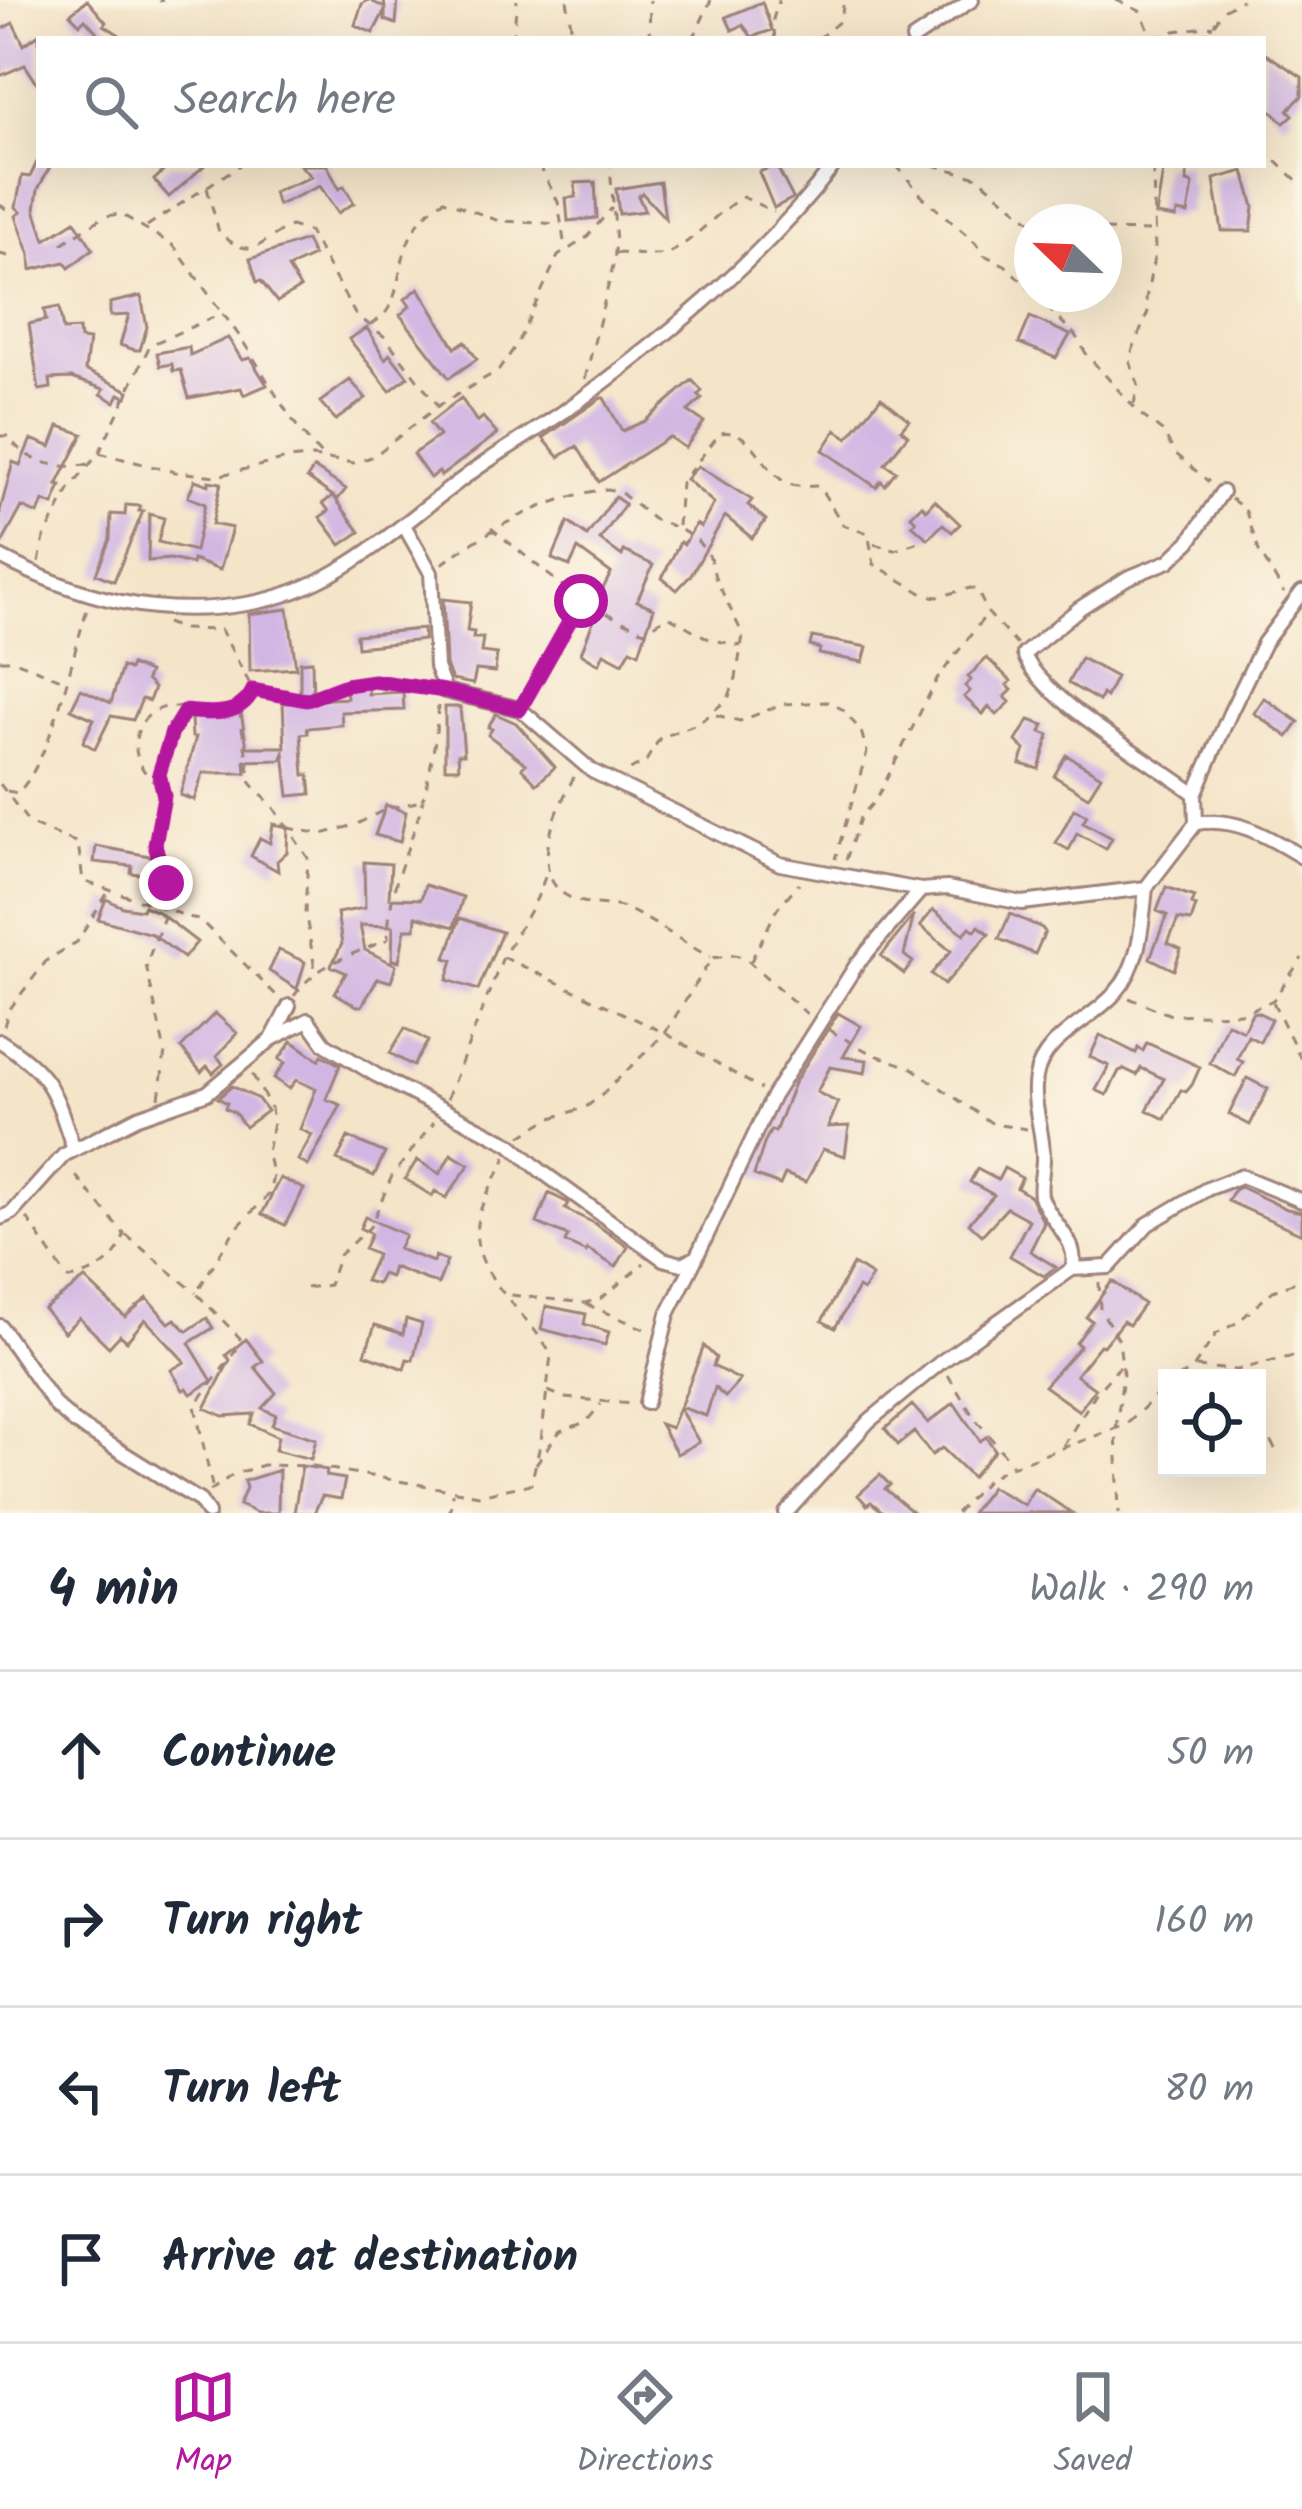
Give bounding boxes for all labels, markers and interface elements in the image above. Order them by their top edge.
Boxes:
search box [36,36,1266,168]
text: Search here [174,66,396,138]
icon: search [78,69,144,135]
north arrow [1014,204,1122,312]
route start [554,574,608,628]
route end [139,856,193,910]
map controls [1158,1369,1266,1477]
button: locate [1158,1369,1266,1477]
text: 4 min [48,1551,179,1632]
text: Walk · 290 m [1029,1560,1254,1622]
text: Continue [162,1719,336,1791]
icon: ahead [48,1722,114,1788]
text: 50 m [1167,1724,1254,1786]
text: Turn right [162,1887,362,1959]
icon: right [48,1890,114,1956]
text: 160 m [1154,1892,1254,1954]
text: Turn left [162,2055,341,2127]
icon: left [48,2058,114,2124]
text: 80 m [1164,2060,1254,2122]
text: Arrive at destination [162,2223,578,2295]
icon: arrive [48,2226,114,2292]
tab: Map [170,2364,236,2489]
tab: Directions [576,2364,713,2489]
tab: Saved [1054,2364,1132,2489]

